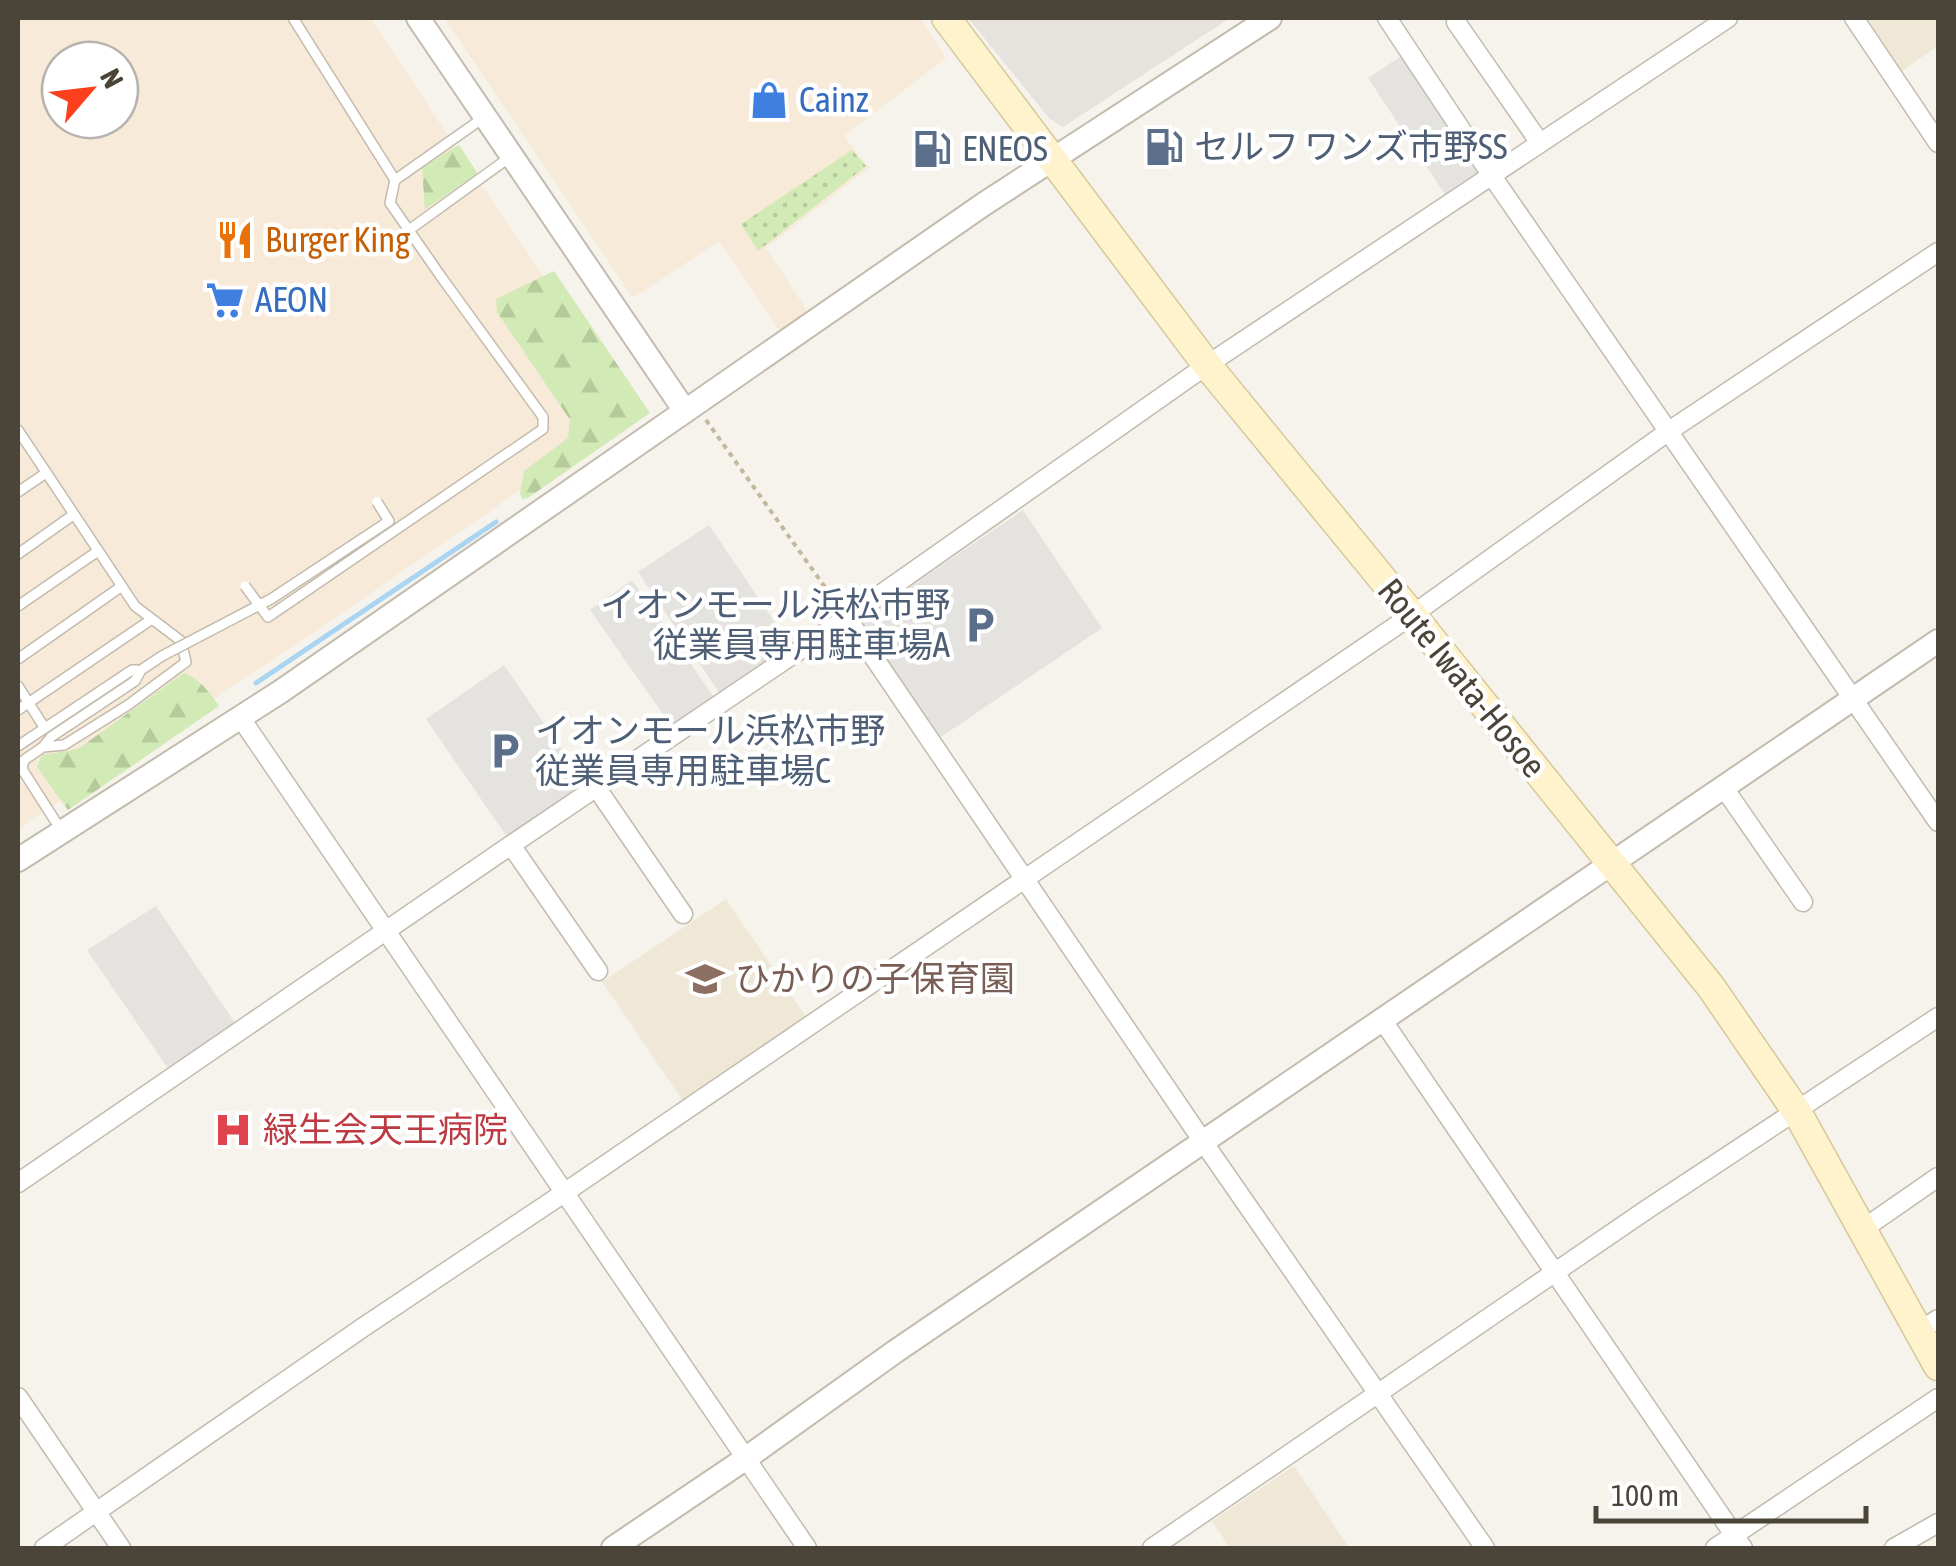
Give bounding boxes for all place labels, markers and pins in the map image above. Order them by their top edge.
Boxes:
shop icon: Cainz [748,79,790,121]
place label: Cainz [799,79,869,119]
fuel station icon: セルフ ワンズ市野SS [1143,126,1185,168]
place label: セルフ ワンズ市野SS [1194,126,1508,166]
fuel station icon: ENEOS [911,128,953,170]
place label: ENEOS [962,128,1048,168]
restaurant icon: Burger King [214,219,256,261]
place label: Burger King [265,219,410,259]
supermarket icon: AEON [204,279,246,321]
place label: AEON [255,279,328,319]
place label: イオンモール浜松市野 従業員専用駐車場A [600,584,951,664]
parking icon: イオンモール浜松市野 従業員専用駐車場A [959,604,1001,646]
place label: イオンモール浜松市野 従業員専用駐車場C [535,710,885,790]
parking icon: イオンモール浜松市野 従業員専用駐車場C [484,730,526,772]
school or university icon: ひかりの子保育園 [684,958,726,1000]
place label: ひかりの子保育園 [735,958,1015,998]
hospital icon: 緑生会天王病院 [212,1109,254,1151]
place label: 緑生会天王病院 [263,1109,508,1149]

